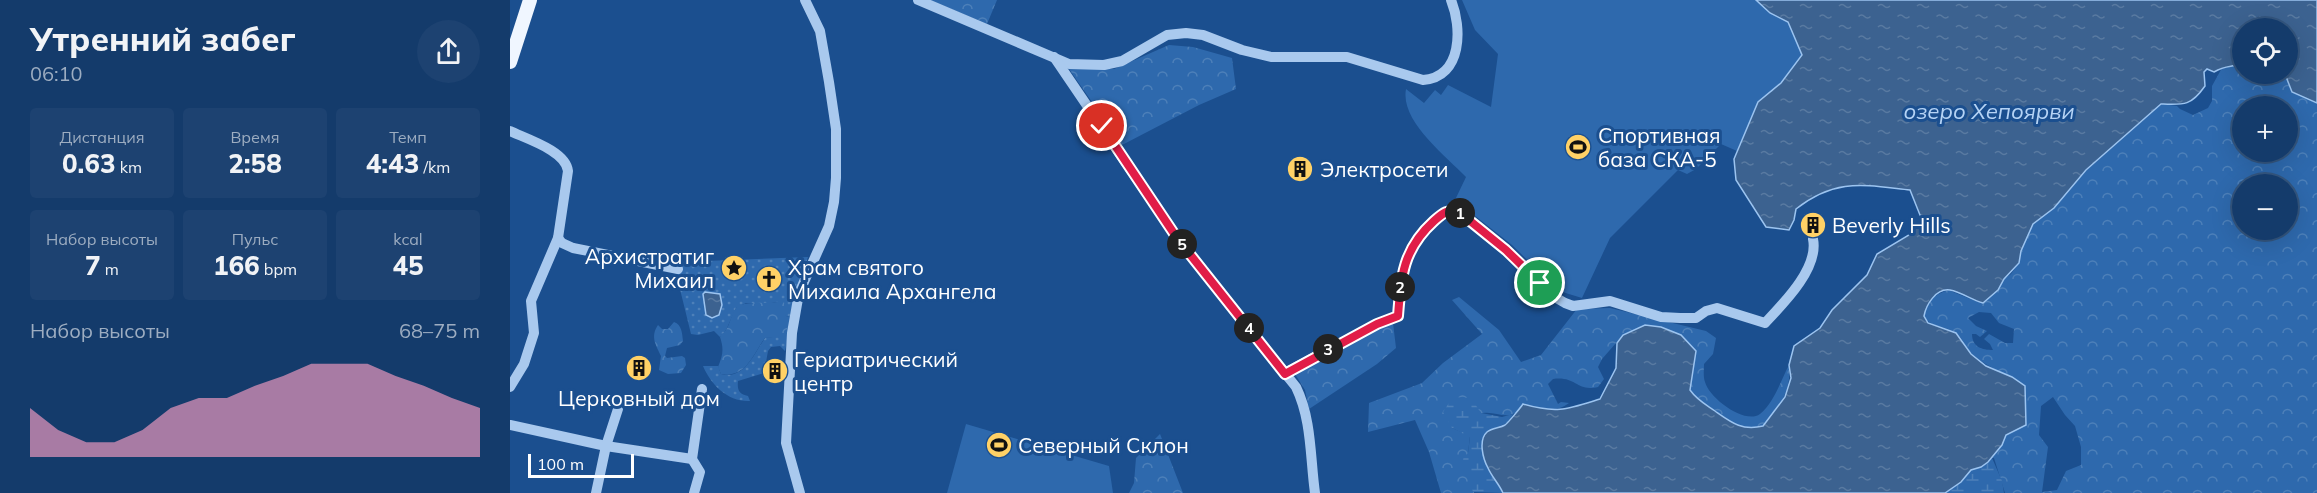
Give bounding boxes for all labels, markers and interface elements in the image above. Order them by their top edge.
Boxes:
text: Утренний забег [30,18,296,59]
map controls [2232,18,2298,240]
button: locate [2232,18,2298,84]
button: share [417,20,480,83]
text: 06:10 [30,61,83,86]
button: + [2232,96,2298,162]
water label: озеро Хепоярви [1903,97,2075,125]
pin [1076,100,1127,151]
icon: check [1085,109,1118,142]
place label: Спортивная база СКА-5 [1598,122,1721,172]
text: Дистанция [59,127,145,147]
text: Время [230,127,280,147]
text: Темп [389,127,427,147]
sports icon: Спортивная база СКА-5 [1563,132,1593,162]
text: 0.63 [62,147,116,180]
text: 2:58 [228,147,282,180]
text: 4:43 [366,147,419,180]
building icon: Электросети [1285,154,1315,184]
place label: Электросети [1320,156,1448,182]
text: km [116,157,142,177]
text: /km [419,157,450,177]
button: − [2232,174,2298,240]
pin: 1 [1445,198,1475,228]
text: 1 [1455,203,1465,223]
building icon: Beverly Hills [1798,210,1828,240]
place label: Beverly Hills [1832,212,1951,238]
text: Набор высоты [46,229,158,249]
text: Пульс [232,229,278,249]
text: kcal [393,229,423,249]
pin: 5 [1167,229,1197,259]
text: 5 [1177,234,1187,254]
place label: Архистратиг Михаил [585,243,715,293]
text: 7 [85,249,101,282]
text: 166 [213,249,260,282]
text: 45 [392,249,424,282]
place icon: Архистратиг Михаил [719,253,749,283]
place label: Храм святого Михаила Архангела [788,254,997,304]
pin [1514,257,1565,308]
text: m [101,259,119,279]
text: bpm [260,259,297,279]
church icon: Храм святого Михаила Архангела [754,264,784,294]
icon: arrive [1523,266,1556,299]
pin: 2 [1385,272,1415,302]
text: 2 [1395,277,1405,297]
pin: 4 [1234,313,1264,343]
text: Набор высоты [30,318,170,343]
text: 68–75 m [399,318,480,343]
text: 4 [1244,318,1254,338]
pin: 3 [1313,334,1343,364]
text: 3 [1323,339,1333,359]
place label: Гериатрический центр [794,346,958,396]
building icon: Церковный дом [624,353,654,383]
building icon: Гериатрический центр [760,356,790,386]
place label: Церковный дом [558,385,720,411]
sports icon: Северный Склон [984,430,1014,460]
place label: Северный Склон [1018,432,1189,458]
scale bar [528,451,634,478]
text: 100 m [537,454,584,474]

